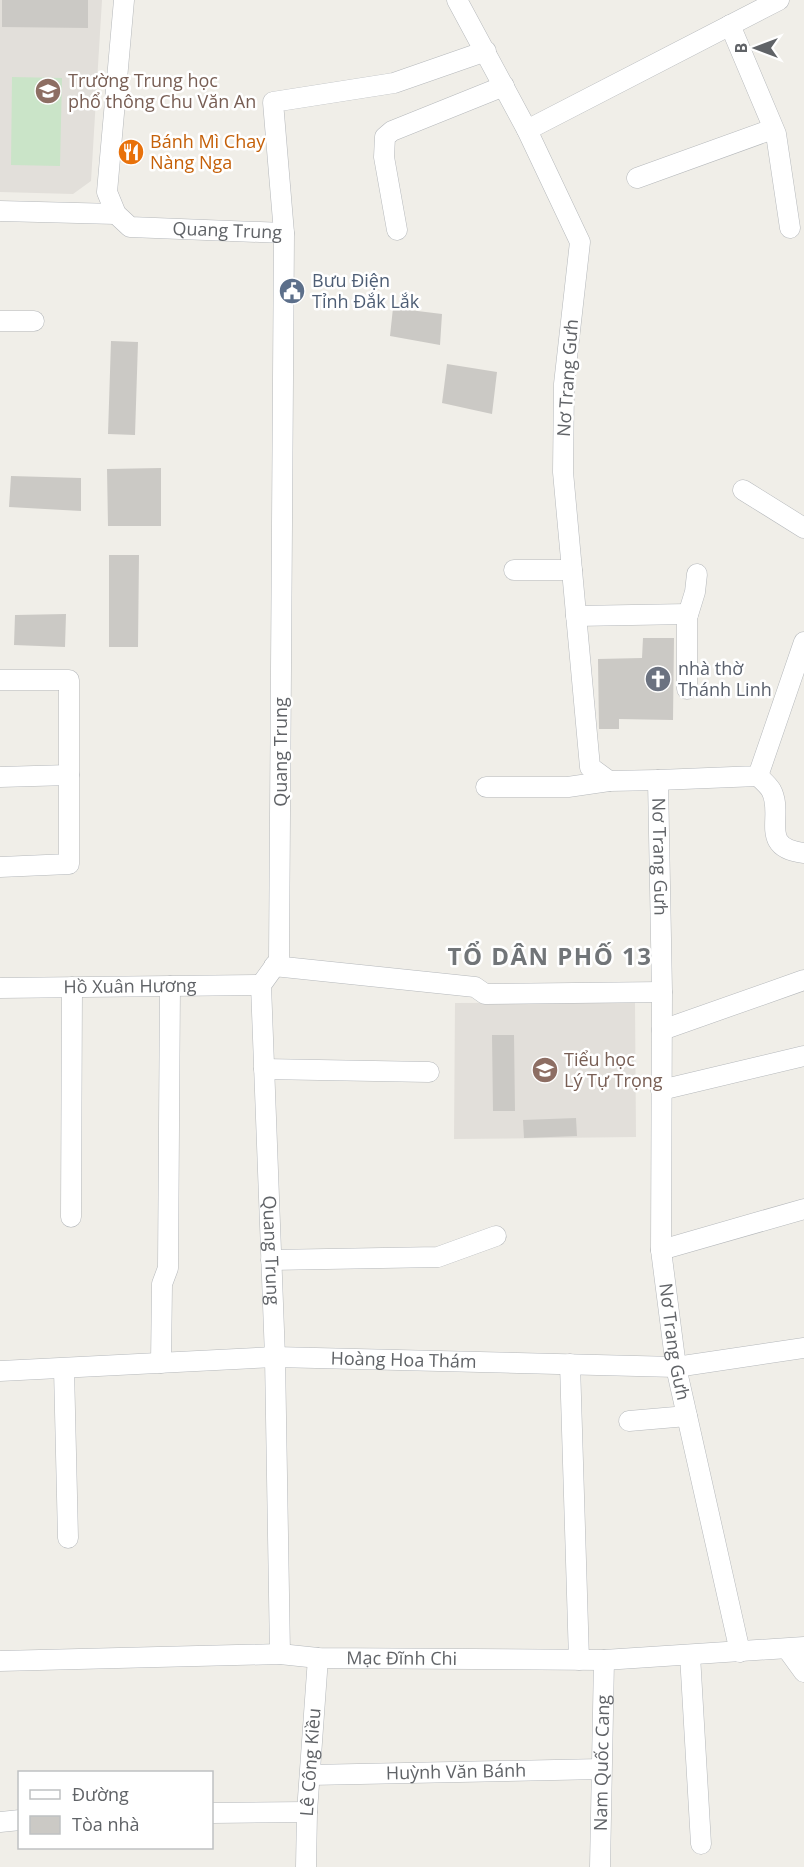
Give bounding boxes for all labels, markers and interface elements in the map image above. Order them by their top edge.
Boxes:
north arrow [726,18,786,78]
text: B [730,43,752,53]
place label: Trường Trung học phổ thông Chu Văn An [68,68,256,113]
school or university icon: Trường Trung học phổ thông Chu Văn An [33,76,63,106]
place label: Bánh Mì Chay Nàng Nga [150,129,266,174]
restaurant icon: Bánh Mì Chay Nàng Nga [116,137,146,167]
street label: Quang Trung [172,216,283,244]
place label: Bưu Điện Tỉnh Đắk Lắk [312,268,420,313]
public building icon: Bưu Điện Tỉnh Đắk Lắk [277,276,307,306]
street label: Nơ Trang Gưh [551,318,583,438]
place label: nhà thờ Thánh Linh [678,656,772,701]
church icon: nhà thờ Thánh Linh [643,664,673,694]
street label: Quang Trung [268,697,292,807]
street label: Nơ Trang Gưh [647,797,674,916]
district label: TỔ DÂN PHỐ 13 [447,939,653,972]
street label: Hồ Xuân Hương [63,973,197,998]
place label: Tiểu học Lý Tự Trọng [564,1047,663,1092]
school or university icon: Tiểu học Lý Tự Trọng [530,1055,560,1085]
street label: Quang Trung [258,1195,286,1306]
street label: Nơ Trang Gưh [654,1282,696,1402]
street label: Hoàng Hoa Thám [330,1345,477,1373]
street label: Mạc Đĩnh Chi [346,1645,457,1670]
street label: Nam Quốc Cang [588,1694,614,1831]
street label: Lê Công Kiều [294,1707,325,1817]
street label: Huỳnh Văn Bánh [386,1758,526,1784]
legend [18,1771,213,1849]
text: Đường [72,1782,129,1806]
text: Tòa nhà [72,1812,140,1836]

